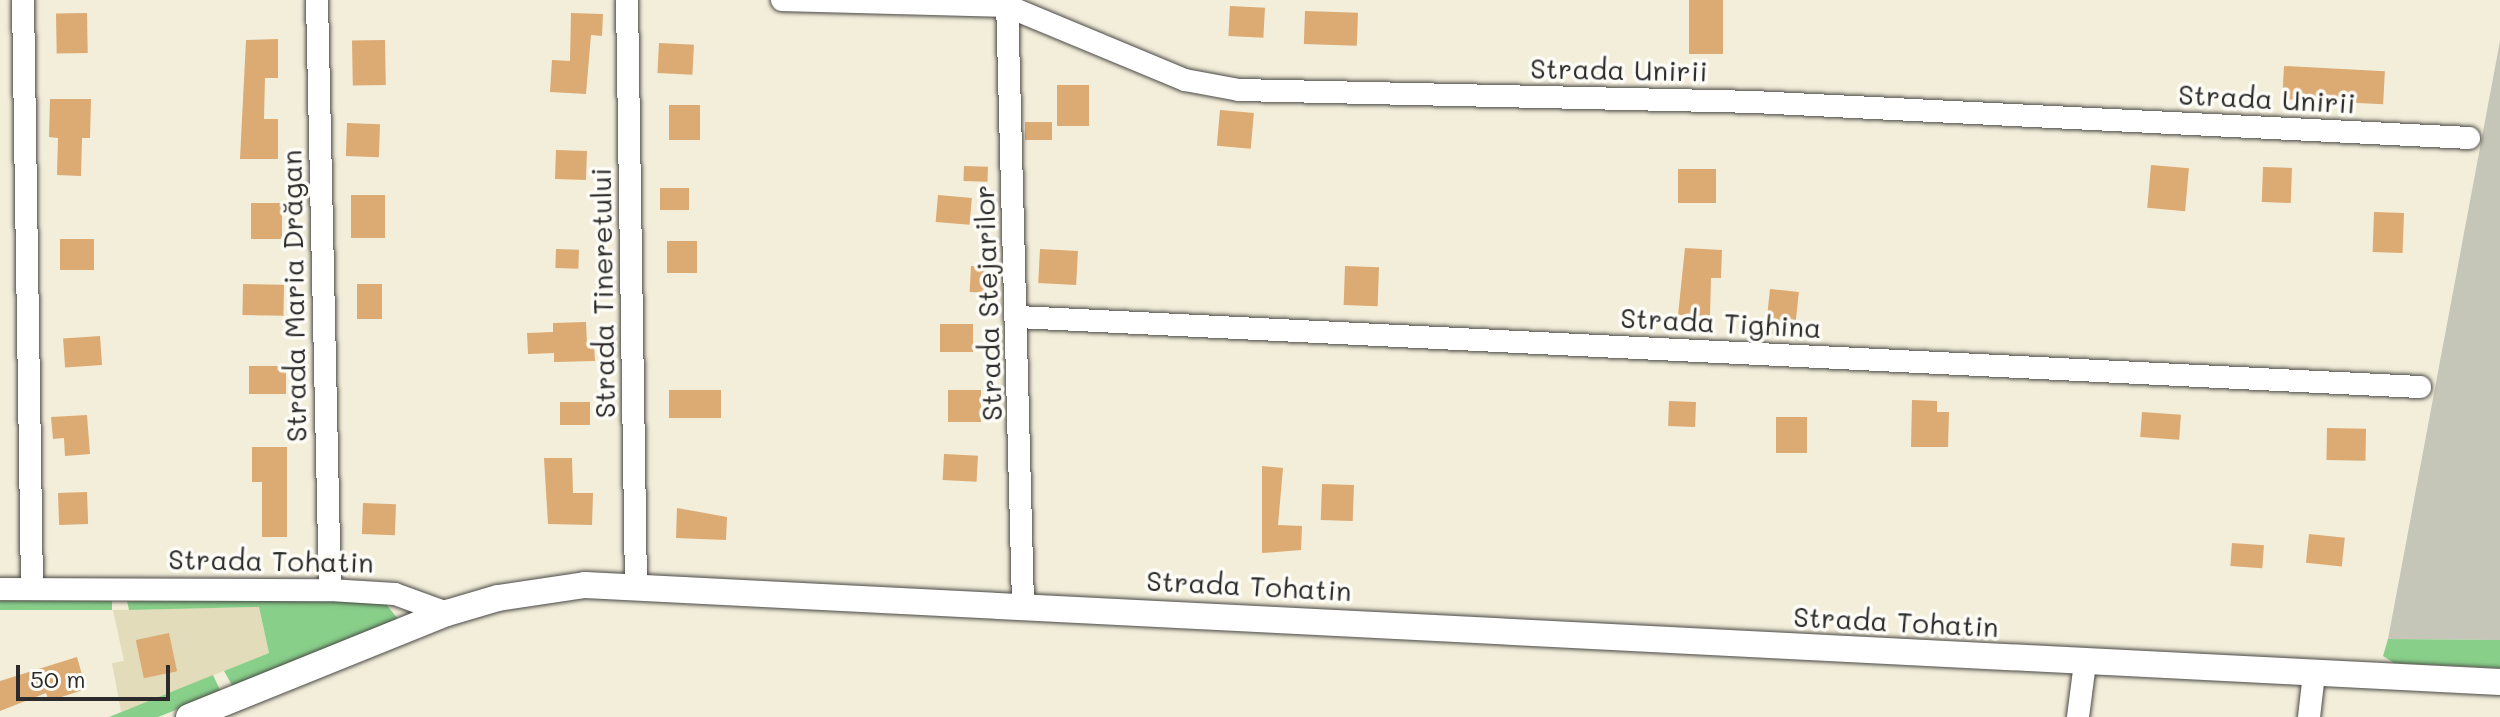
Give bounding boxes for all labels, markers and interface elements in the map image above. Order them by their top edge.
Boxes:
street label: Strada Unirii [1530,51,1708,87]
street label: Strada Unirii [2177,77,2357,119]
street label: Strada Maria Drăgan [274,149,312,443]
street label: Strada Tineretului [583,167,621,419]
street label: Strada Stejarilor [966,184,1008,422]
street label: Strada Tighina [1620,300,1822,344]
street label: Strada Tohatin [168,541,374,579]
street label: Strada Tohatin [1145,563,1353,607]
street label: Strada Tohatin [1792,599,2000,643]
scale bar [20,649,174,699]
text: 50 m [30,663,86,694]

